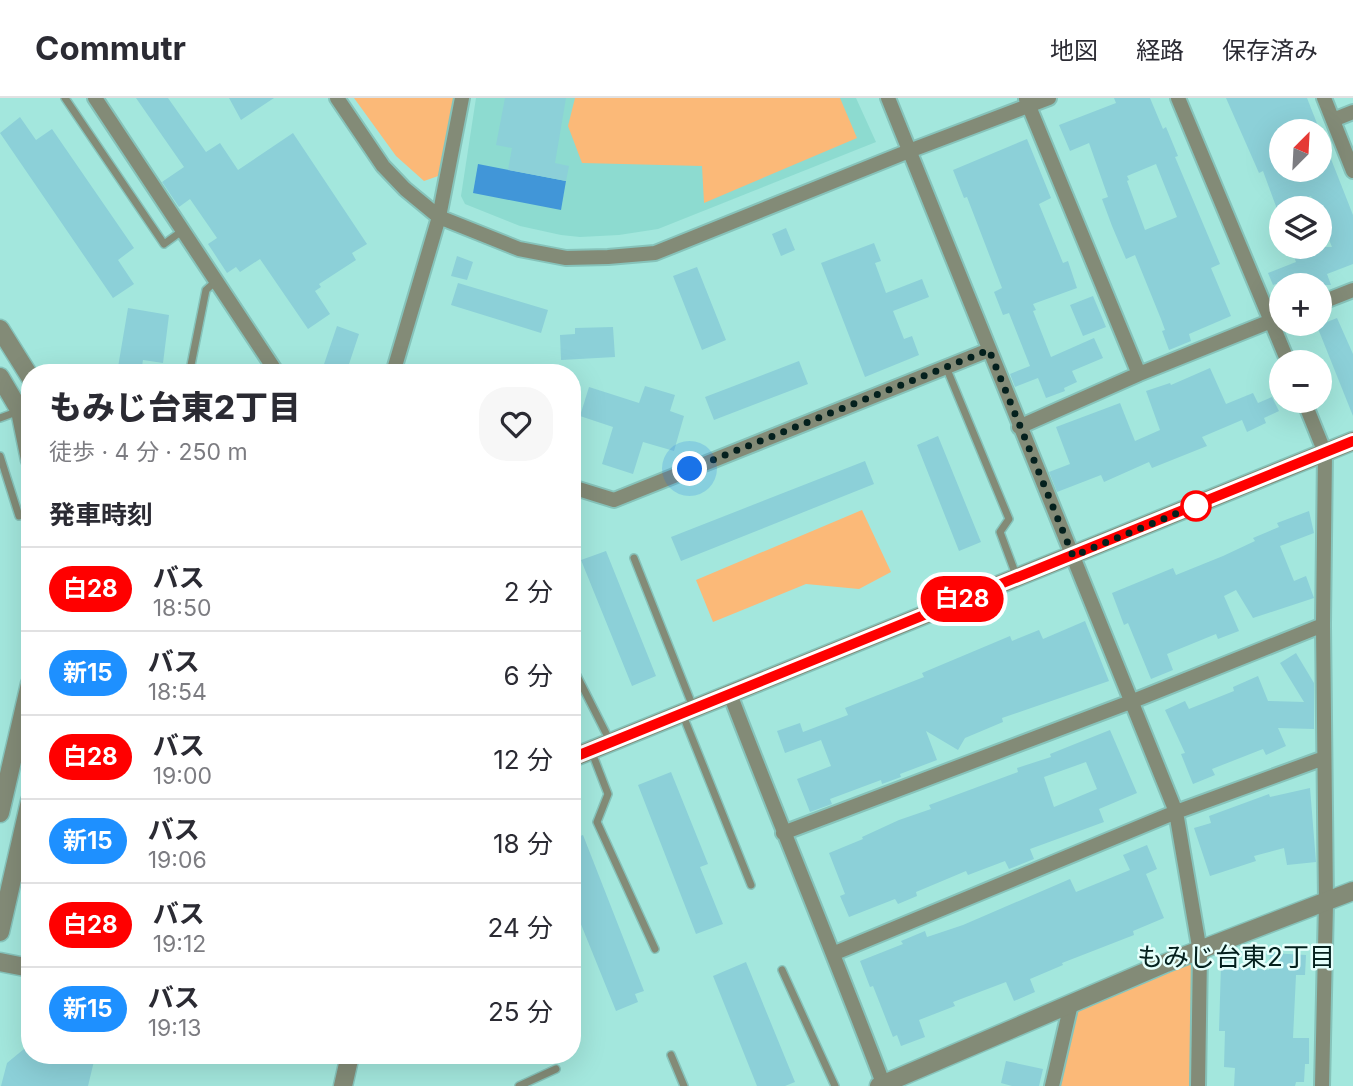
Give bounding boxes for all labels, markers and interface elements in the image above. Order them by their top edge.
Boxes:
text: Commutr [35,28,186,68]
text: 地図 [1050,36,1098,65]
text: 経路 [1136,36,1184,65]
text: 保存済み [1222,36,1318,65]
north arrow [1269,119,1332,182]
map controls [1269,119,1332,413]
button: layers [1269,196,1332,259]
button: + [1269,273,1332,336]
button: − [1269,350,1332,413]
text: もみじ台東2丁目 [49,387,301,427]
button: heart [479,387,553,461]
text: 徒歩 · 4 分 · 250 m [49,438,248,466]
your location [672,451,707,486]
unlabelled marker [1181,491,1211,521]
text: 発車時刻 [49,499,153,530]
text: バス [153,562,205,593]
text: 白28 [63,574,118,603]
text: 2 分 [504,576,553,607]
line badge: 白28 [922,576,1002,622]
text: 白28 [935,584,989,613]
text: 18:50 [153,594,211,622]
text: バス [148,646,200,677]
text: 新15 [63,658,113,687]
text: 6 分 [504,660,553,691]
text: 18:54 [148,678,207,706]
text: バス [153,730,205,761]
text: 白28 [63,742,118,771]
text: 12 分 [493,744,553,775]
text: 19:00 [153,762,212,790]
text: バス [148,814,200,845]
text: 新15 [63,826,113,855]
text: 18 分 [493,828,553,859]
text: 19:06 [148,846,207,874]
text: バス [153,898,205,929]
text: 白28 [63,910,118,939]
text: 24 分 [487,912,553,943]
text: 19:12 [153,930,206,958]
district label: もみじ台東2丁目 [1137,941,1335,972]
text: バス [148,982,200,1013]
text: 新15 [63,994,113,1023]
text: 25 分 [488,996,553,1027]
text: 19:13 [148,1014,202,1042]

